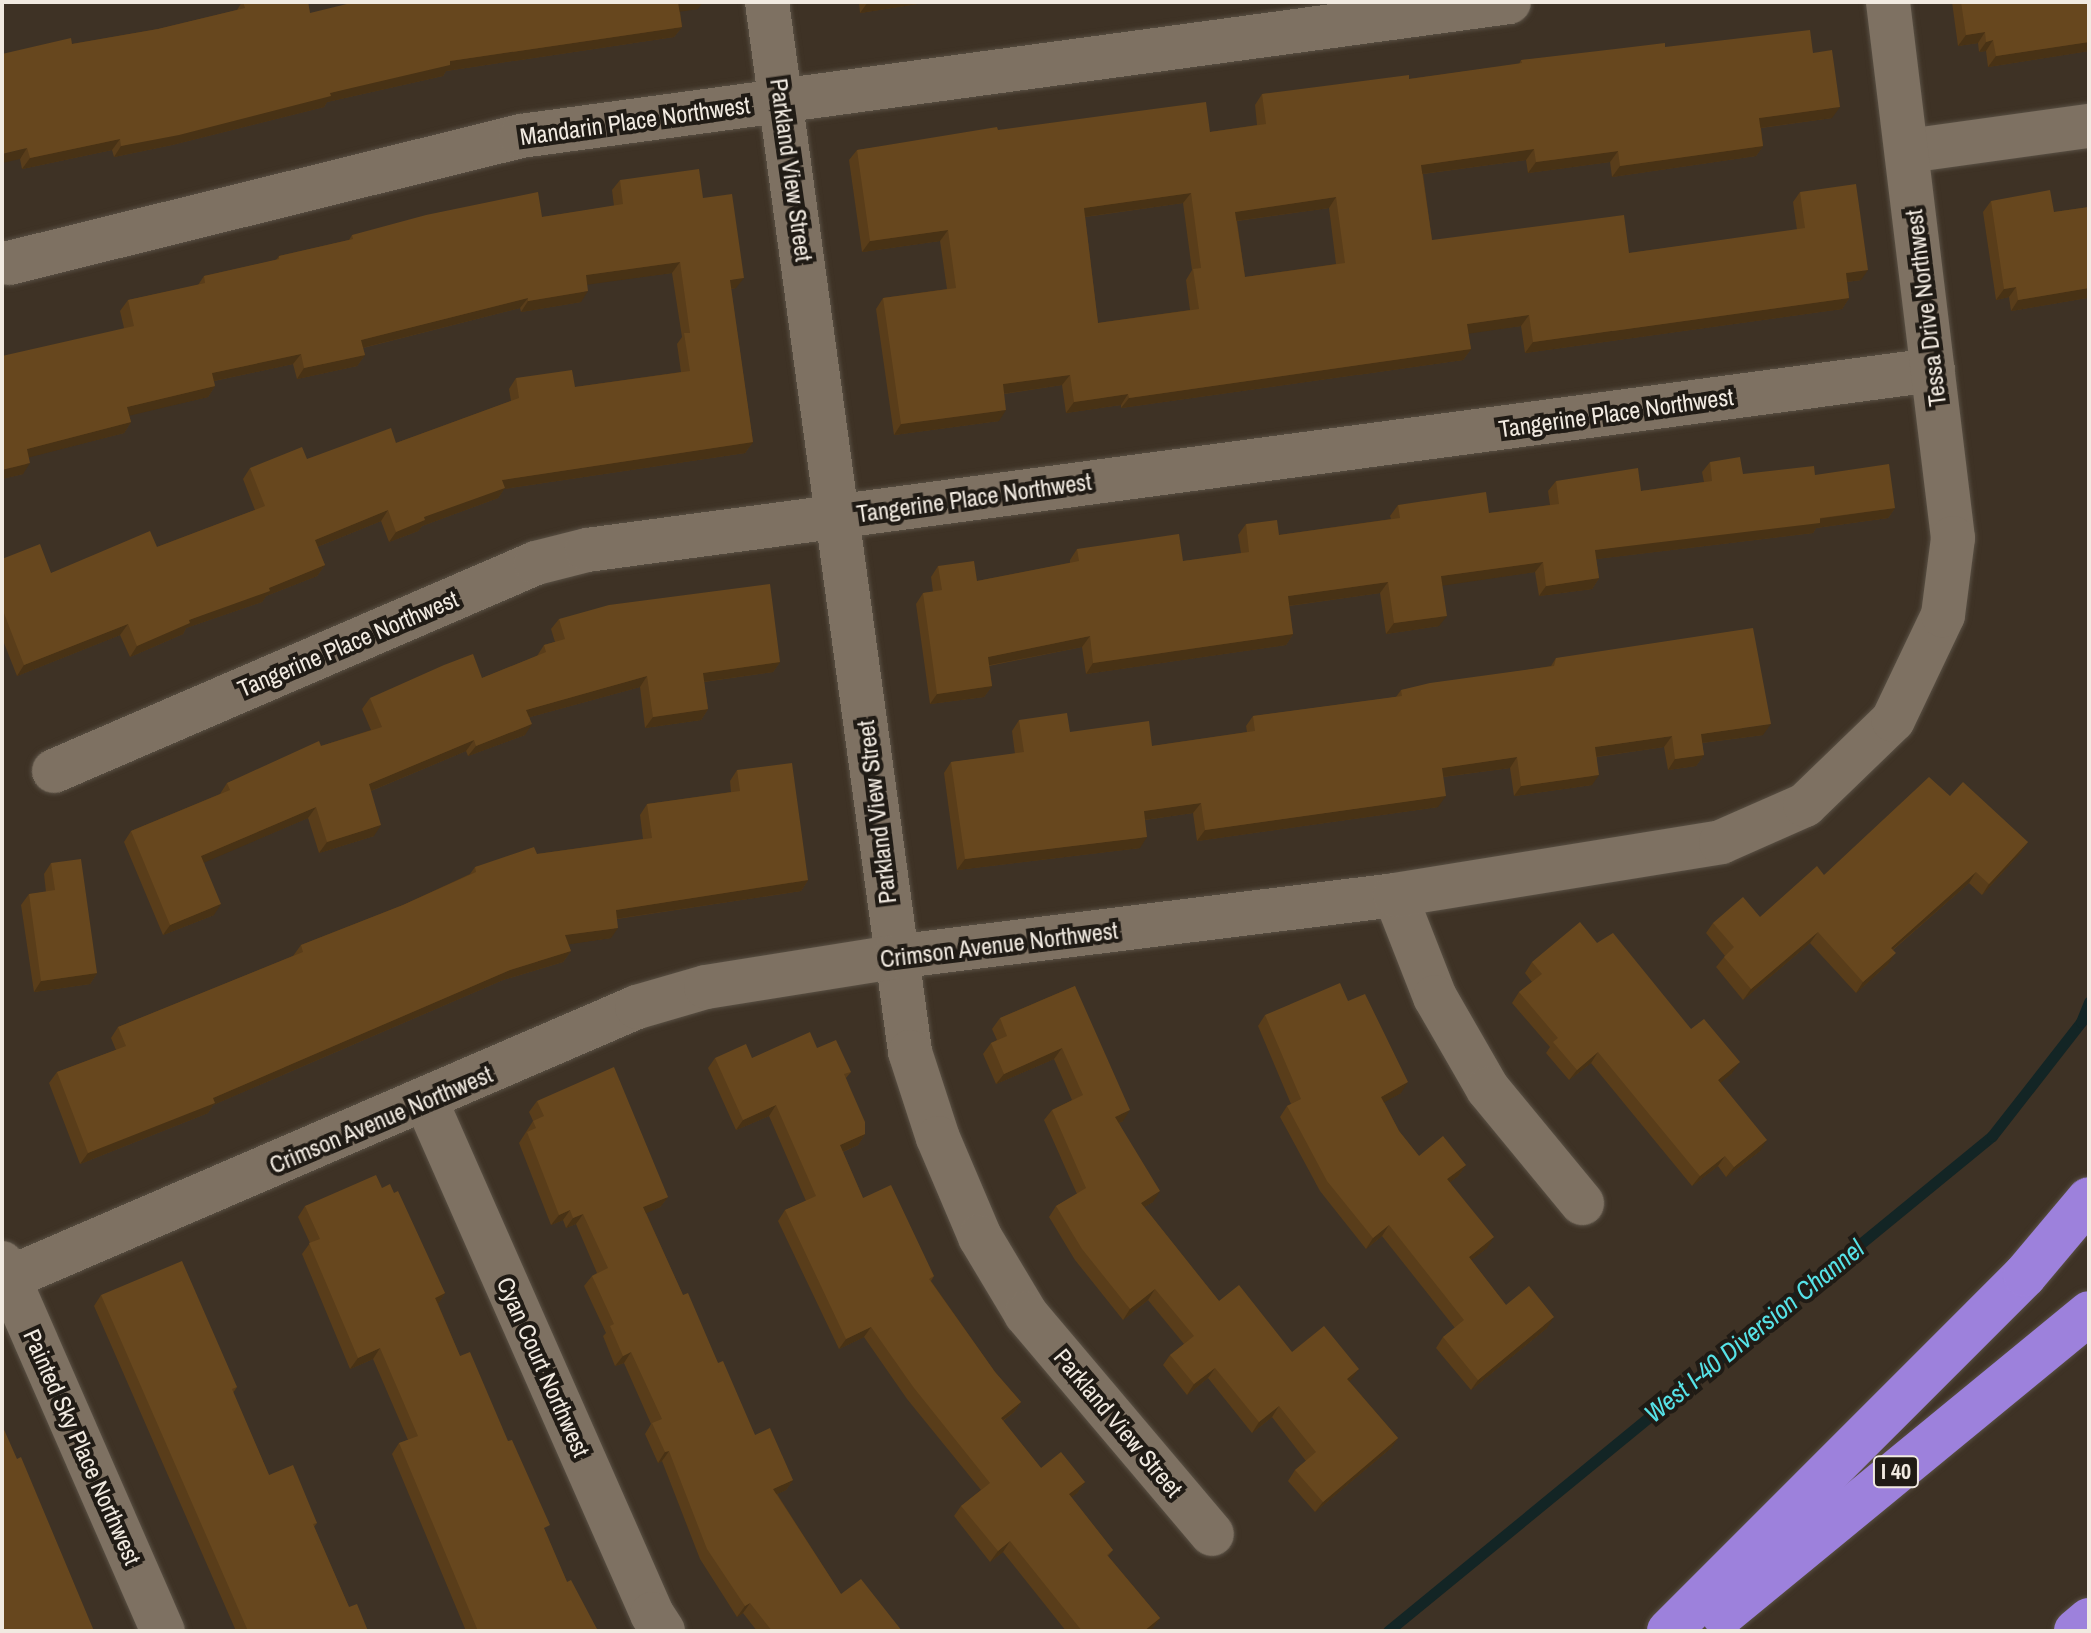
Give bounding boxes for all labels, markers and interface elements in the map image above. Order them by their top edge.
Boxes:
street label: Parkland View Street [764,77,818,263]
street label: Mandarin Place Northwest [518,91,752,151]
street label: Tessa Drive Northwest [1900,208,1952,408]
street label: Tangerine Place Northwest [1497,382,1735,444]
street label: Tangerine Place Northwest [855,467,1093,529]
street label: Tangerine Place Northwest [233,585,463,703]
street label: Parkland View Street [851,719,903,905]
street label: Crimson Avenue Northwest [878,916,1120,974]
street label: Crimson Avenue Northwest [265,1060,497,1180]
water label: West I-40 Diversion Channel [1638,1233,1870,1429]
street label: Cyan Court Northwest [490,1273,596,1461]
street label: Painted Sky Place Northwest [17,1325,147,1569]
street label: Parkland View Street [1048,1343,1188,1503]
road number: I 40 [1872,1454,1920,1490]

